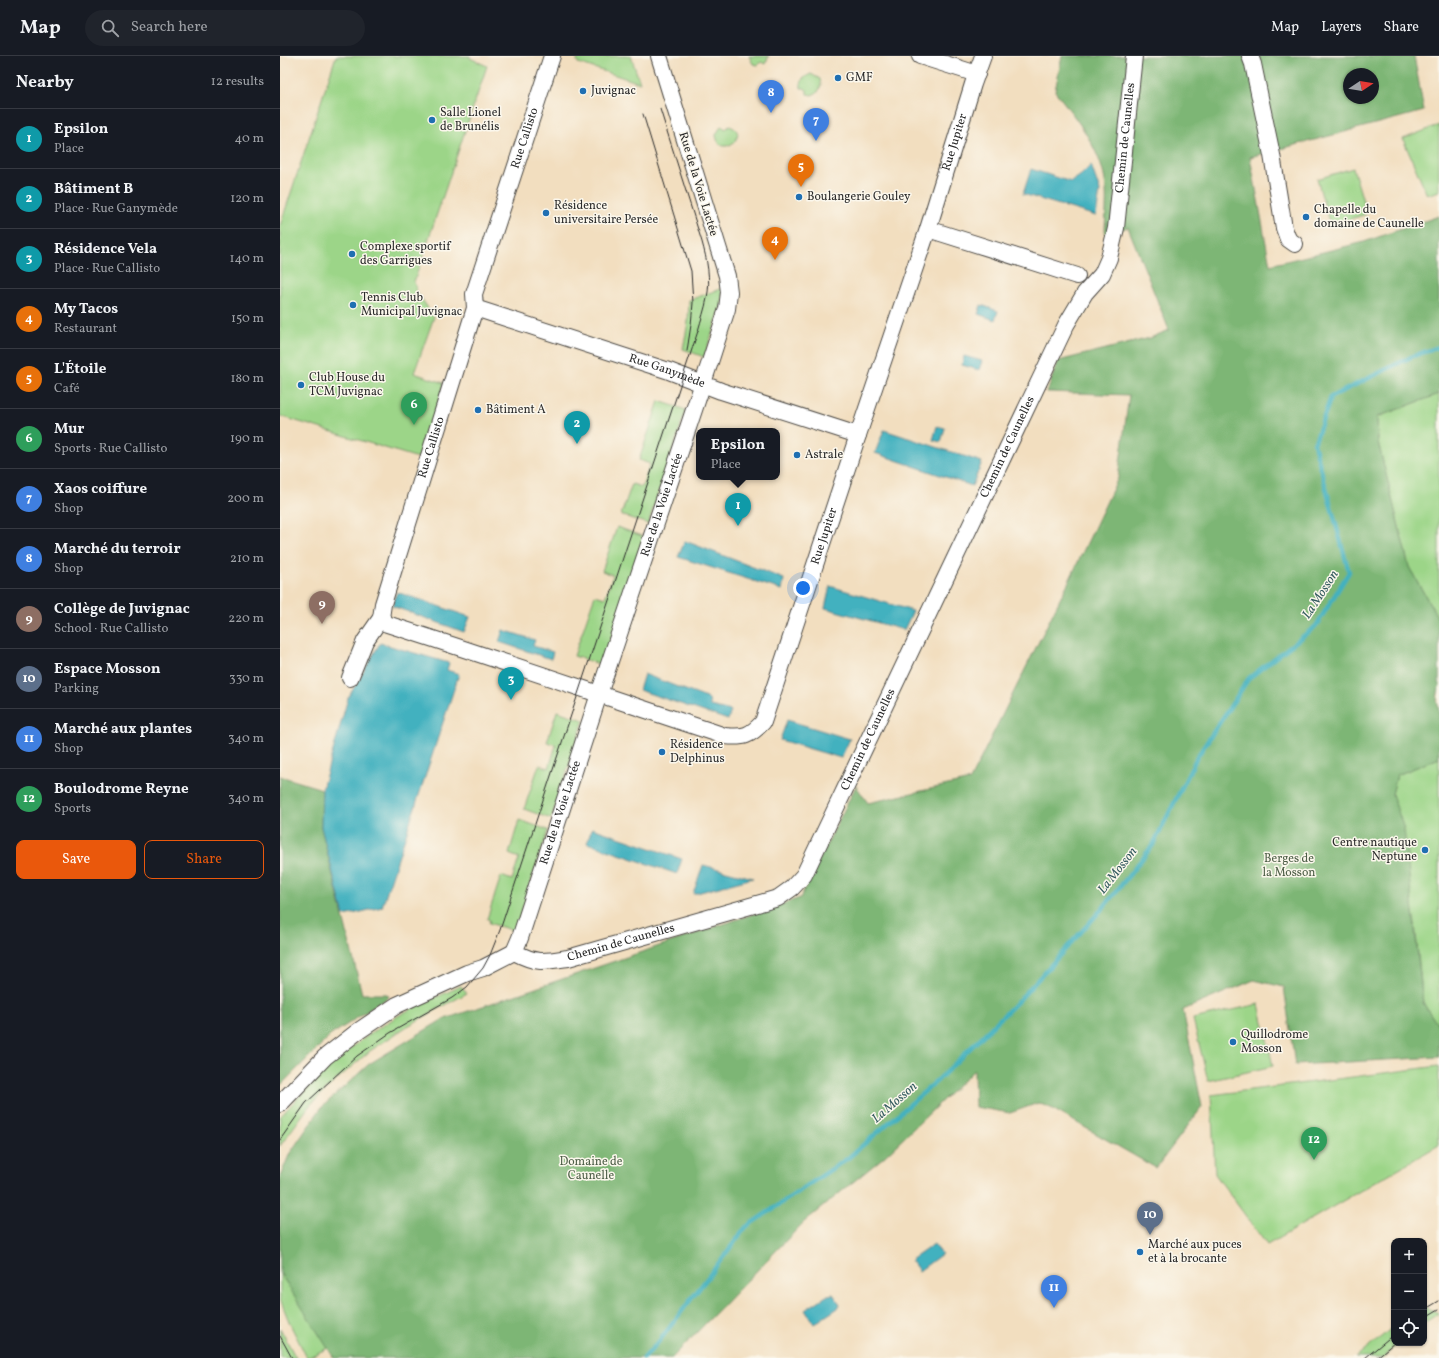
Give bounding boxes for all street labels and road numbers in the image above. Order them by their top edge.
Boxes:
street label: Chemin de Caunelles [1112,82,1139,194]
street label: Rue Callisto [508,106,543,171]
street label: Rue Jupiter [938,112,971,173]
street label: Rue de la Voie Lactée [675,130,722,238]
street label: Rue Ganymède [627,350,708,392]
street label: Chemin de Caunelles [977,394,1039,501]
street label: Rue Callisto [415,415,449,480]
street label: Rue de la Voie Lactée [637,451,687,559]
street label: Rue Jupiter [808,506,841,567]
street label: Chemin de Caunelles [837,686,900,793]
street label: Rue de la Voie Lactée [536,758,585,867]
street label: Chemin de Caunelles [565,920,677,966]

